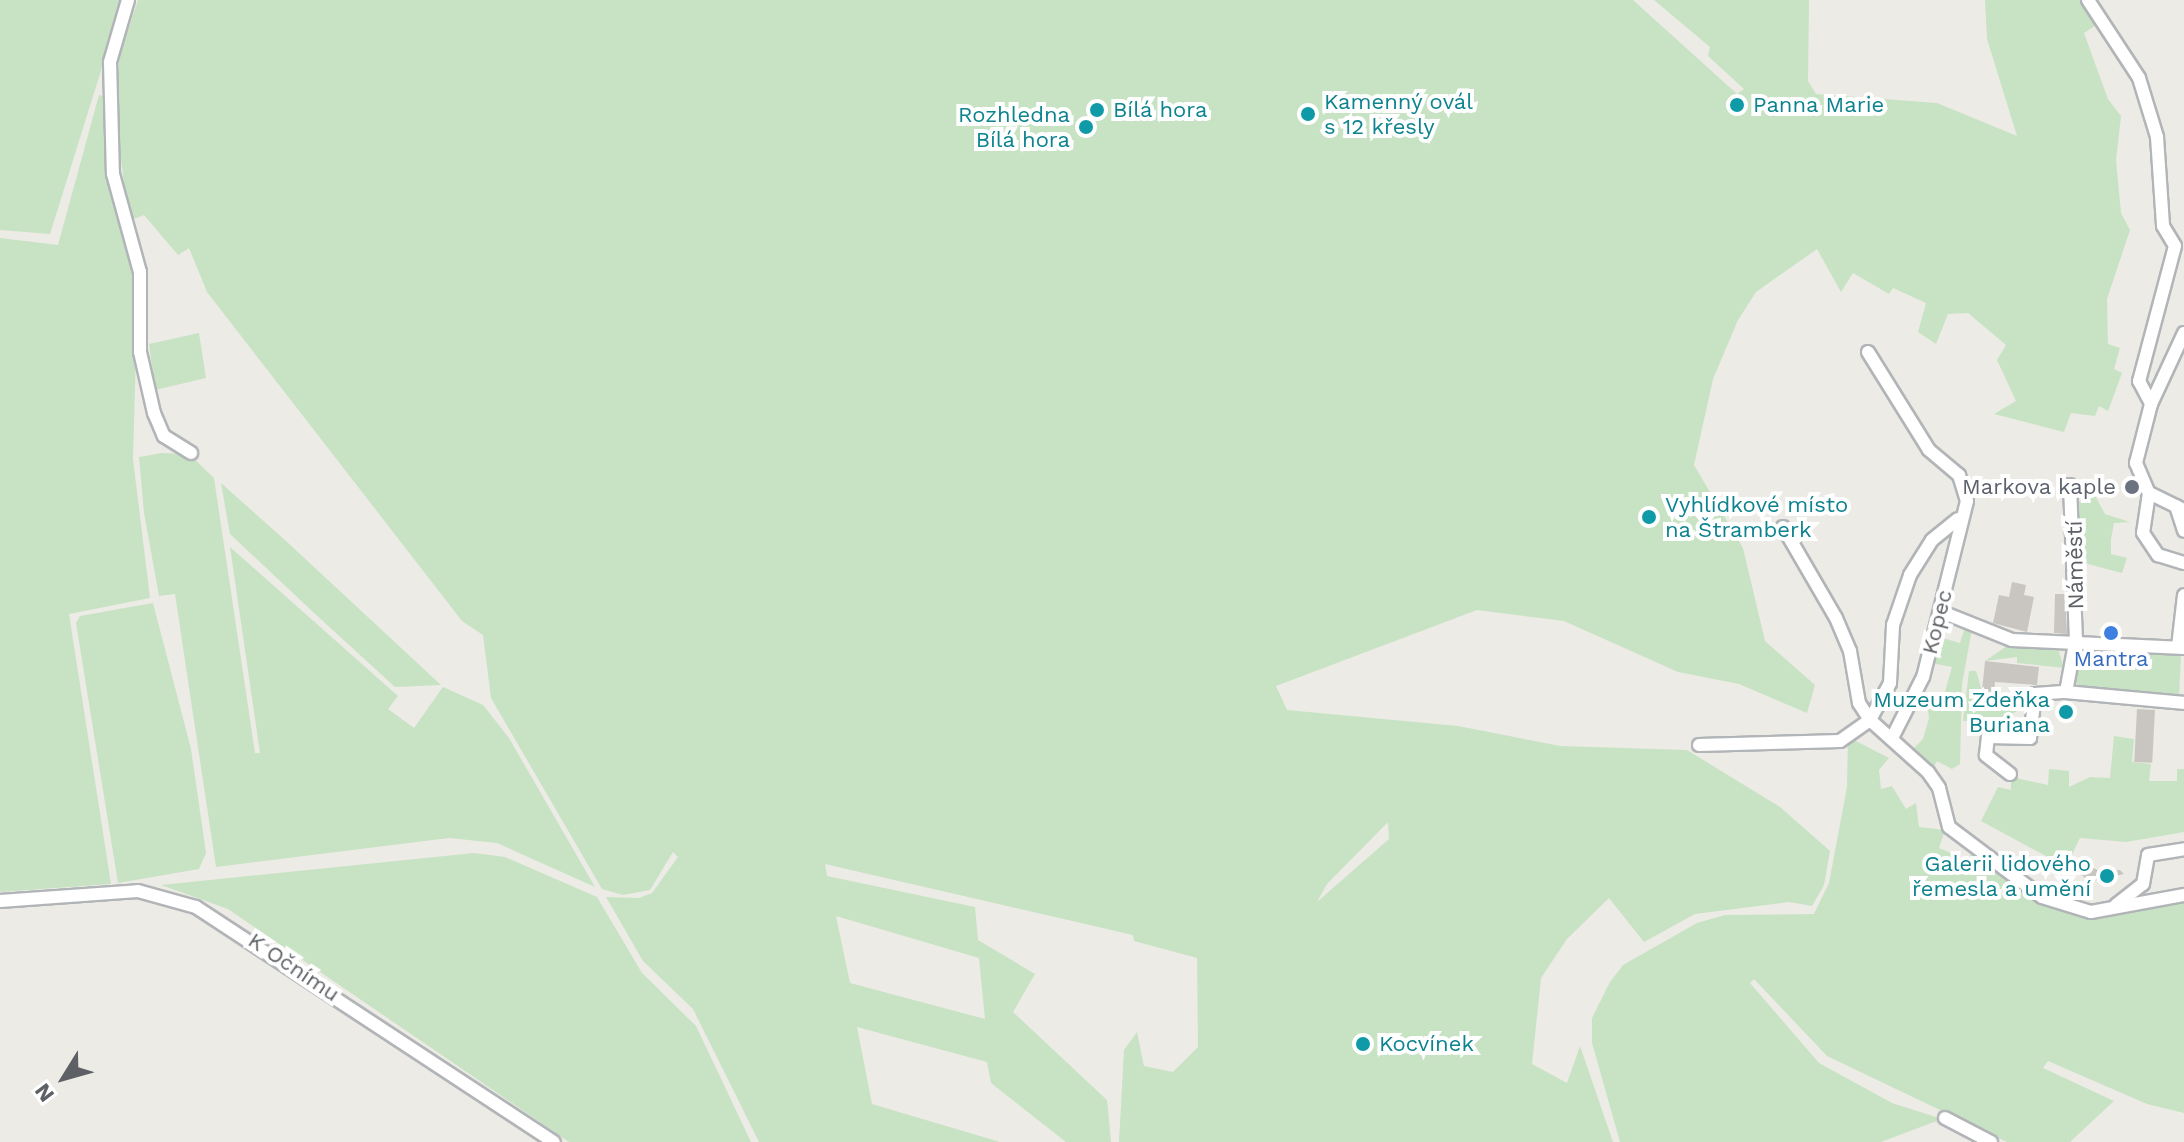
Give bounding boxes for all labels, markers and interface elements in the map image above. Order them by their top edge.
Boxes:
place label: Kamenný ovál s 12 křesly [1324,88,1474,140]
place label: Panna Marie [1753,92,1885,118]
marker: Panna Marie [1728,96,1746,114]
place label: Bílá hora [1113,97,1208,123]
place label: Rozhledna Bílá hora [958,101,1070,152]
marker: Bílá hora [1088,101,1106,119]
marker: Kamenný ovál s 12 křesly [1299,105,1317,123]
marker: Rozhledna Bílá hora [1077,118,1095,136]
place label: Markova kaple [1962,474,2116,500]
marker: Markova kaple [2123,478,2141,496]
place label: Vyhlídkové místo na Štramberk [1665,491,1848,542]
marker: Vyhlídkové místo na Štramberk [1640,508,1658,526]
street label: Náměstí [2061,520,2089,610]
street label: Kopec [1916,587,1958,657]
marker: Mantra [2102,624,2120,642]
place label: Mantra [2074,646,2148,672]
place label: Muzeum Zdeňka Buriana [1873,686,2050,738]
marker: Muzeum Zdeňka Buriana [2057,703,2075,721]
place label: Galerii lidového řemesla a umění [1911,850,2091,902]
marker: Galerii lidového řemesla a umění [2098,867,2116,885]
street label: K Očnímu [243,927,345,1007]
place label: Kocvínek [1379,1031,1474,1057]
marker: Kocvínek [1354,1035,1372,1053]
north arrow [24,1038,104,1118]
text: N [30,1079,59,1107]

